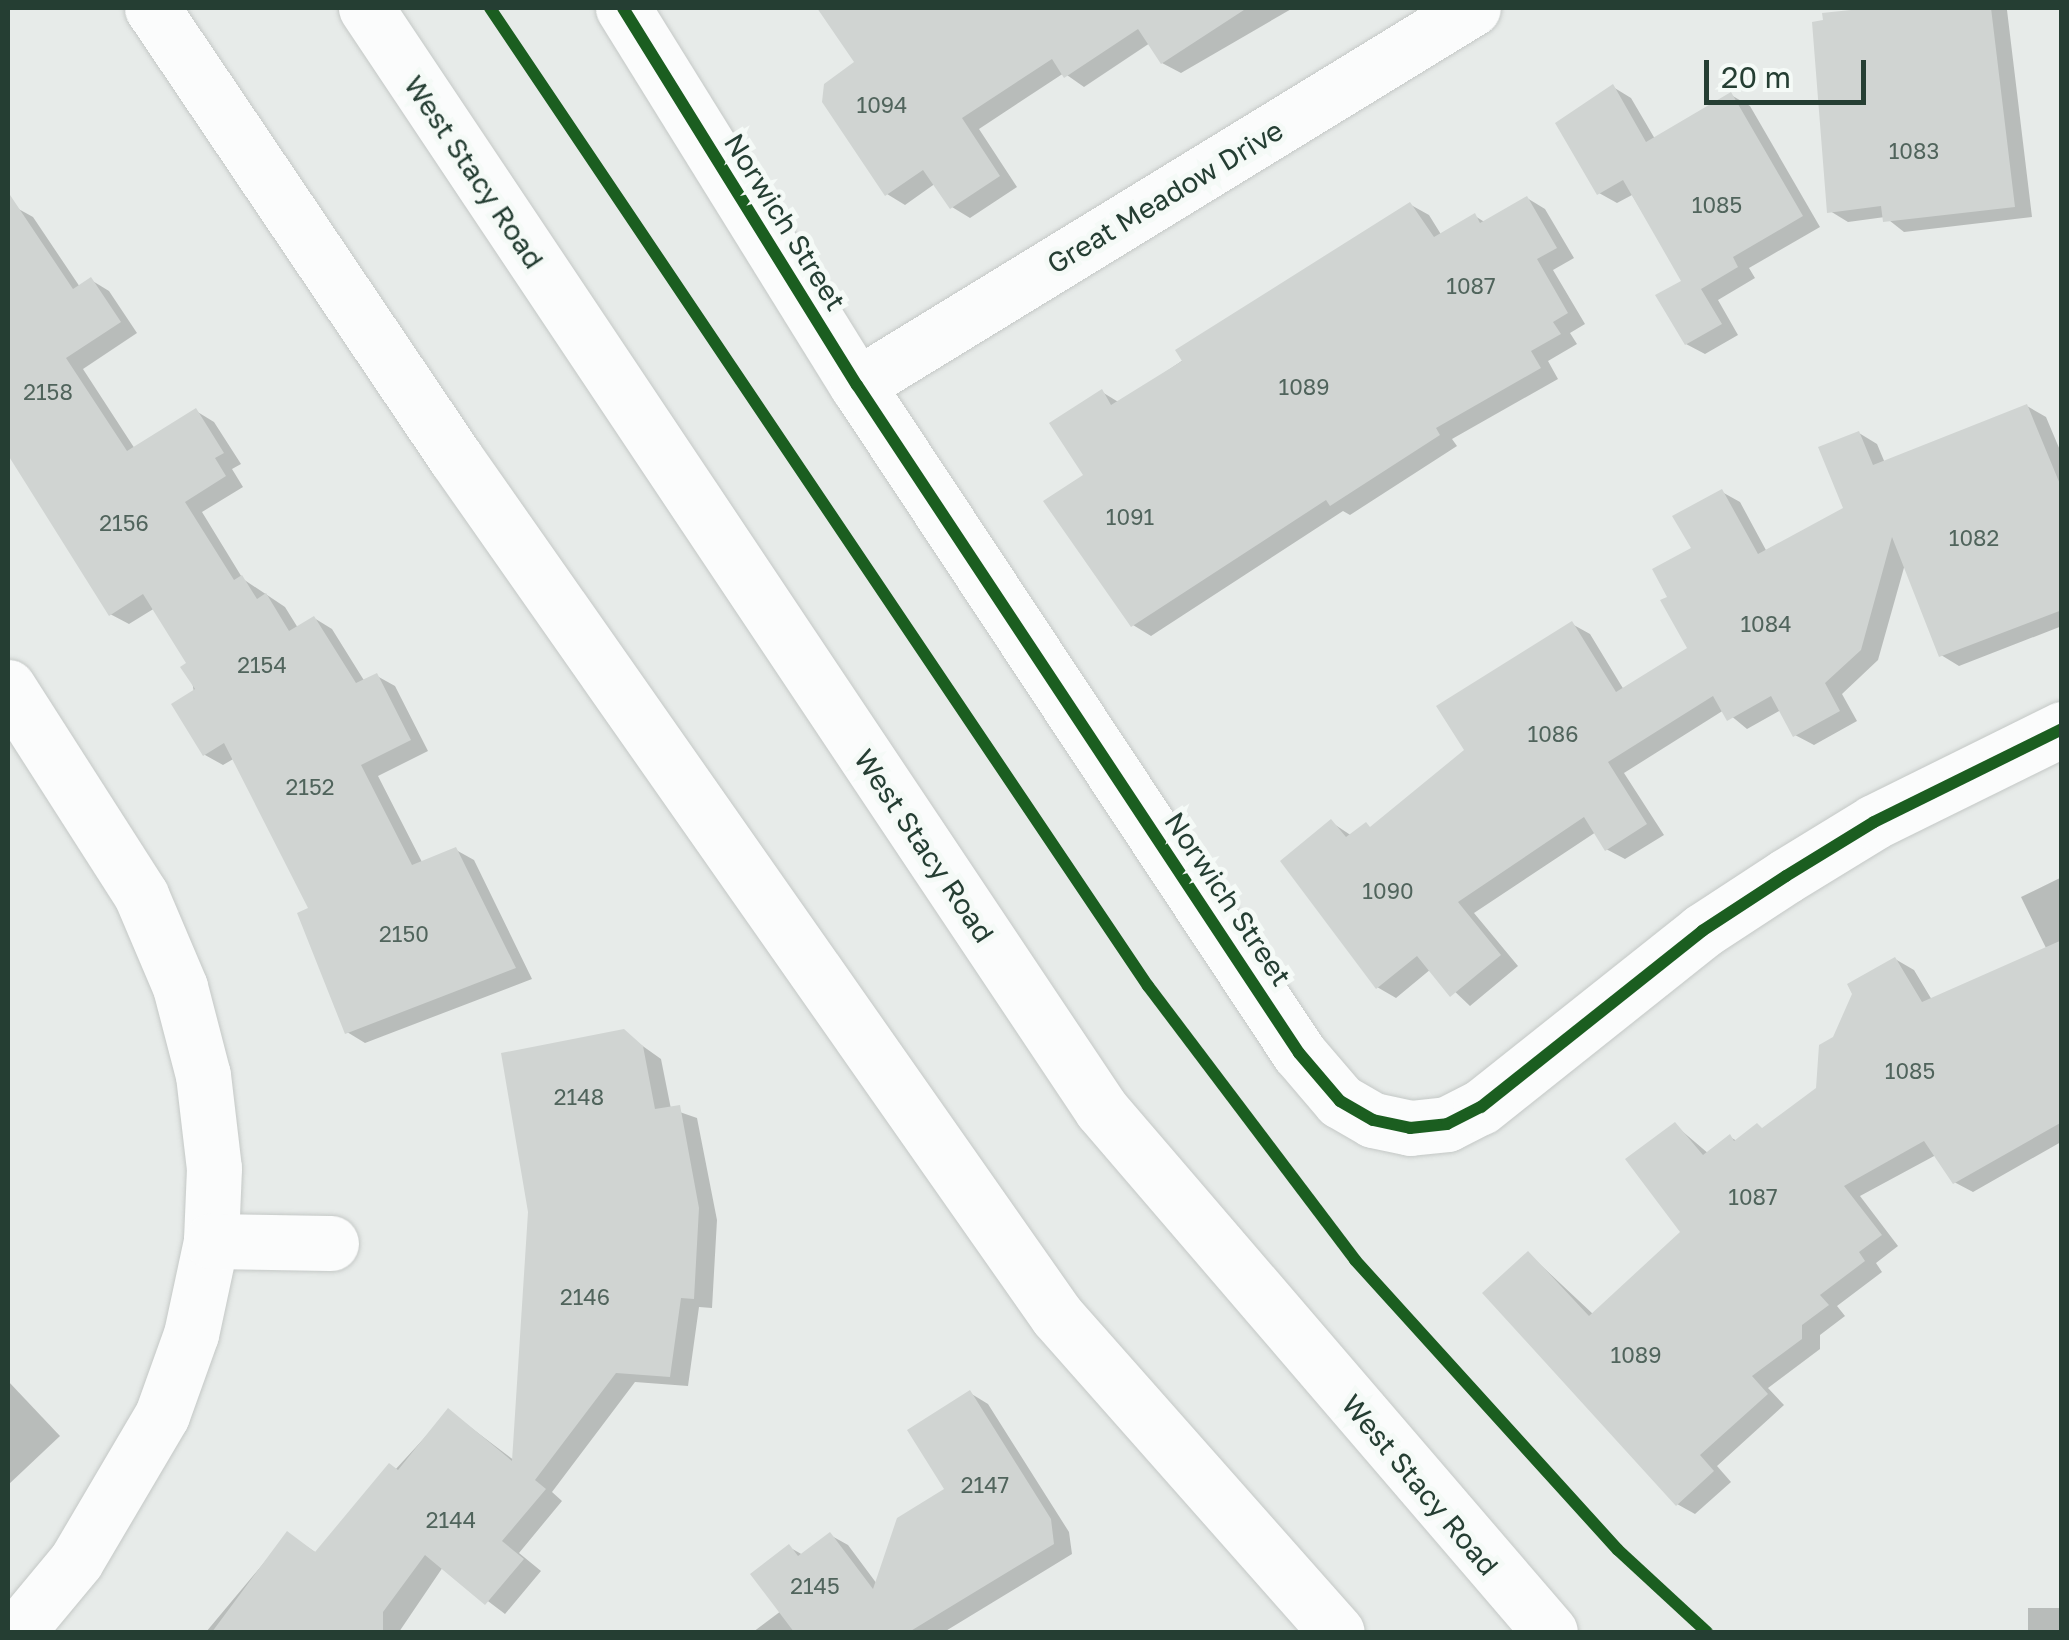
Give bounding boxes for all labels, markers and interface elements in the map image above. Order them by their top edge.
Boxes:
scale bar [1709,40,1872,102]
text: 20 m [1721,59,1791,95]
street label: West Stacy Road [397,69,551,275]
house number: 1094 [856,92,908,118]
street label: Great Meadow Drive [1041,113,1289,281]
street label: Norwich Street [717,127,853,317]
house number: 1083 [1889,138,1939,164]
house number: 1085 [1692,192,1742,218]
house number: 1087 [1446,273,1496,299]
house number: 1089 [1278,374,1330,400]
house number: 2158 [23,379,73,405]
house number: 1091 [1106,504,1154,530]
house number: 2156 [99,510,149,536]
house number: 1082 [1949,525,1999,551]
house number: 1084 [1740,611,1792,637]
house number: 2154 [237,652,287,678]
house number: 1086 [1527,721,1579,747]
street label: West Stacy Road [847,743,1001,949]
house number: 2152 [286,774,334,800]
street label: Norwich Street [1158,806,1298,992]
house number: 1090 [1362,878,1414,904]
house number: 2150 [379,921,429,947]
house number: 1085 [1885,1058,1935,1084]
house number: 2148 [554,1084,604,1110]
house number: 1087 [1728,1184,1778,1210]
house number: 2146 [560,1284,610,1310]
house number: 1089 [1610,1342,1662,1368]
street label: West Stacy Road [1335,1388,1505,1582]
house number: 2147 [961,1472,1009,1498]
house number: 2144 [426,1507,476,1533]
house number: 2145 [790,1573,840,1599]

